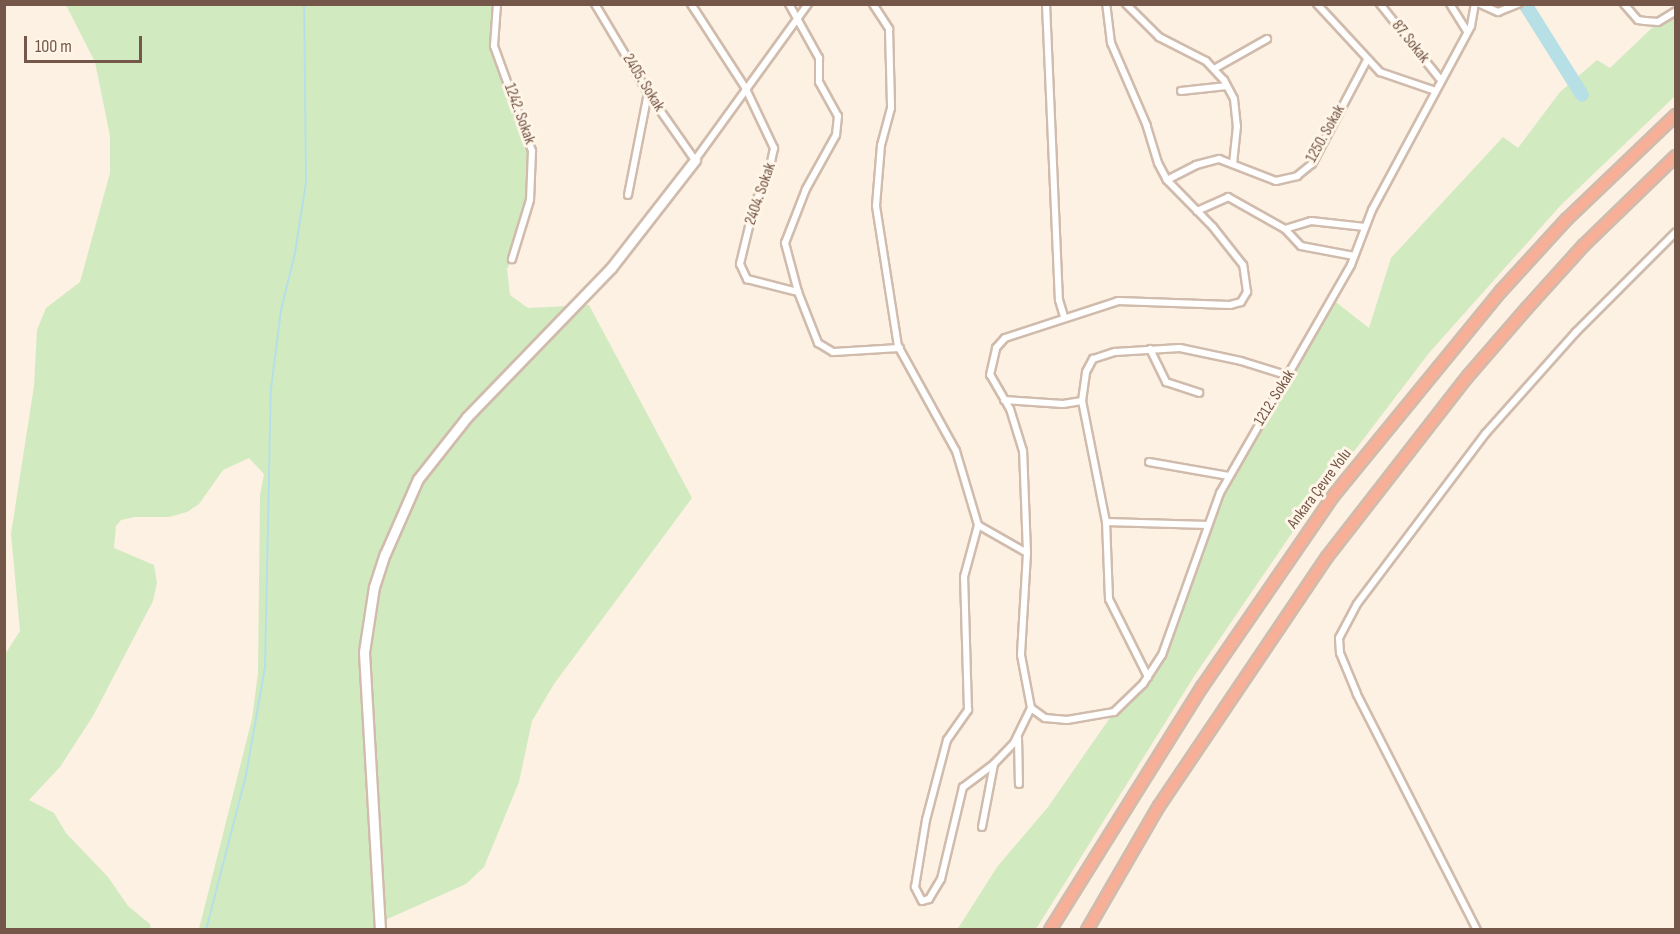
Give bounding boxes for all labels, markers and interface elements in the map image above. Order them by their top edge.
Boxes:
street label: 87. Sokak [1387,17,1433,67]
scale bar [27,24,146,62]
text: 100 m [35,36,72,57]
street label: 2405. Sokak [618,51,668,115]
street label: 1242. Sokak [499,81,539,147]
street label: 1250. Sokak [1302,102,1350,166]
street label: 2404. Sokak [741,160,781,228]
street label: 1212. Sokak [1250,367,1300,429]
street label: Ankara Çevre Yolu [1284,445,1356,533]

